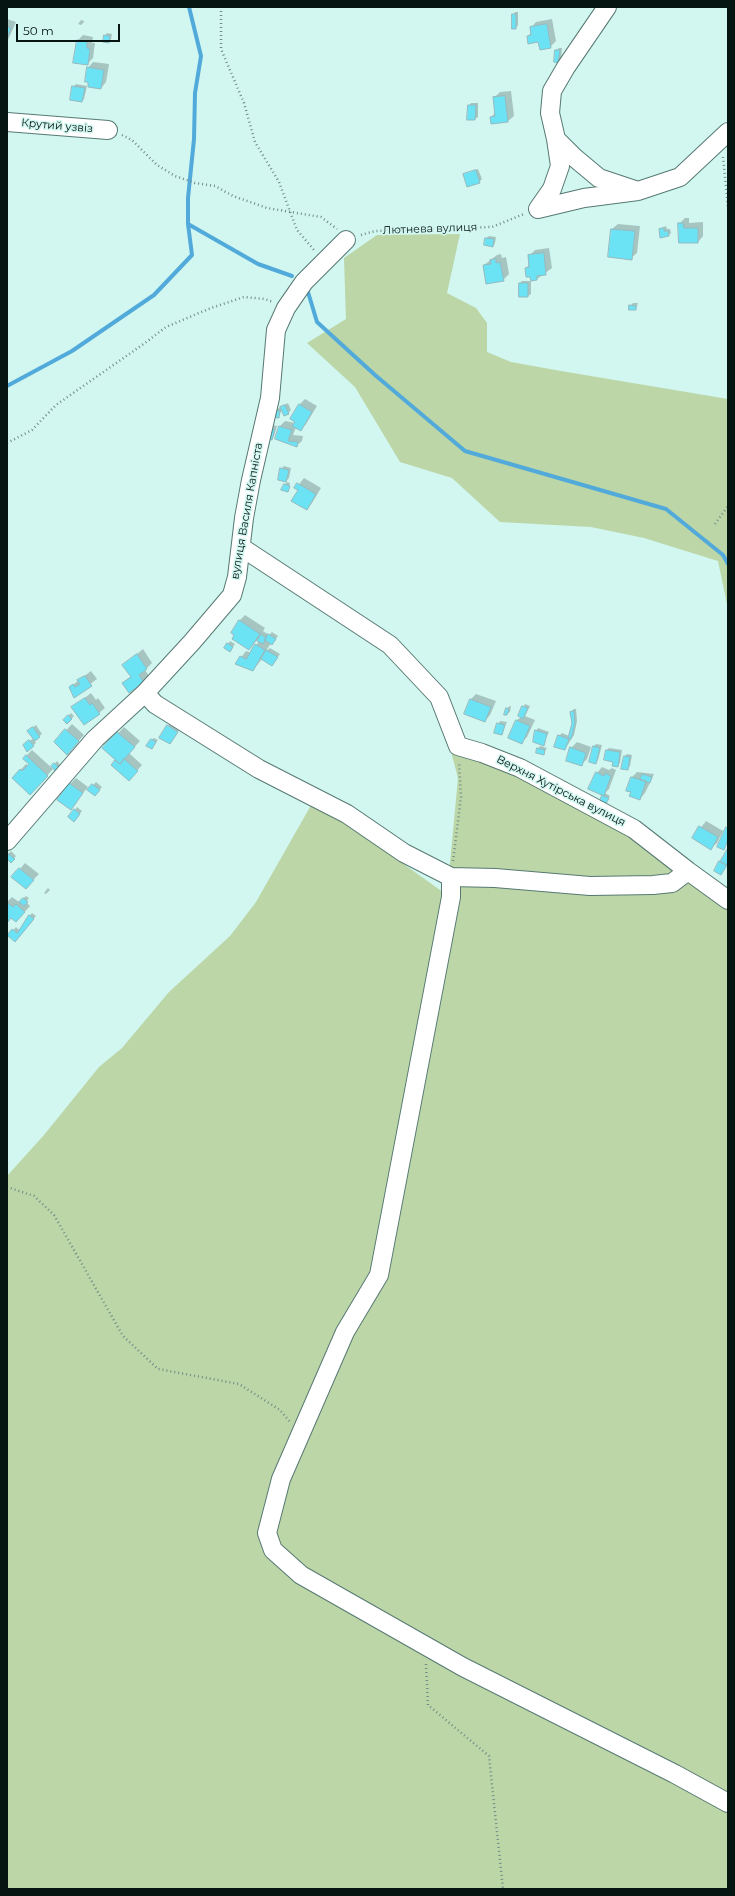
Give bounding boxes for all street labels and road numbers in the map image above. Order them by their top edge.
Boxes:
street label: Крутий узвіз [21,116,93,136]
street label: Лютнева вулиця [382,221,478,237]
street label: вулиця Василя Капніста [228,442,266,580]
street label: Верхня Хутірська вулиця [494,753,628,829]

